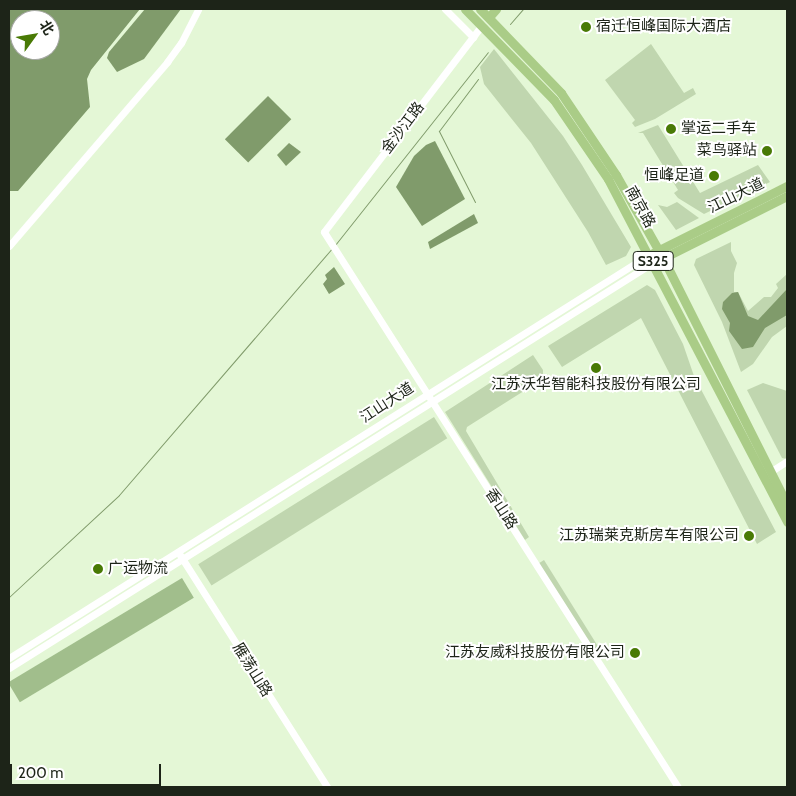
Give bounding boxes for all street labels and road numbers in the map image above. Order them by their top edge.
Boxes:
street label: 金沙江路 [378,99,428,157]
street label: 江山大道 [705,175,767,217]
street label: 南京路 [621,183,659,231]
road number: S325 [632,250,674,272]
street label: 江山大道 [357,379,417,427]
street label: 香山路 [481,485,521,533]
street label: 雁荡山路 [228,640,276,700]

